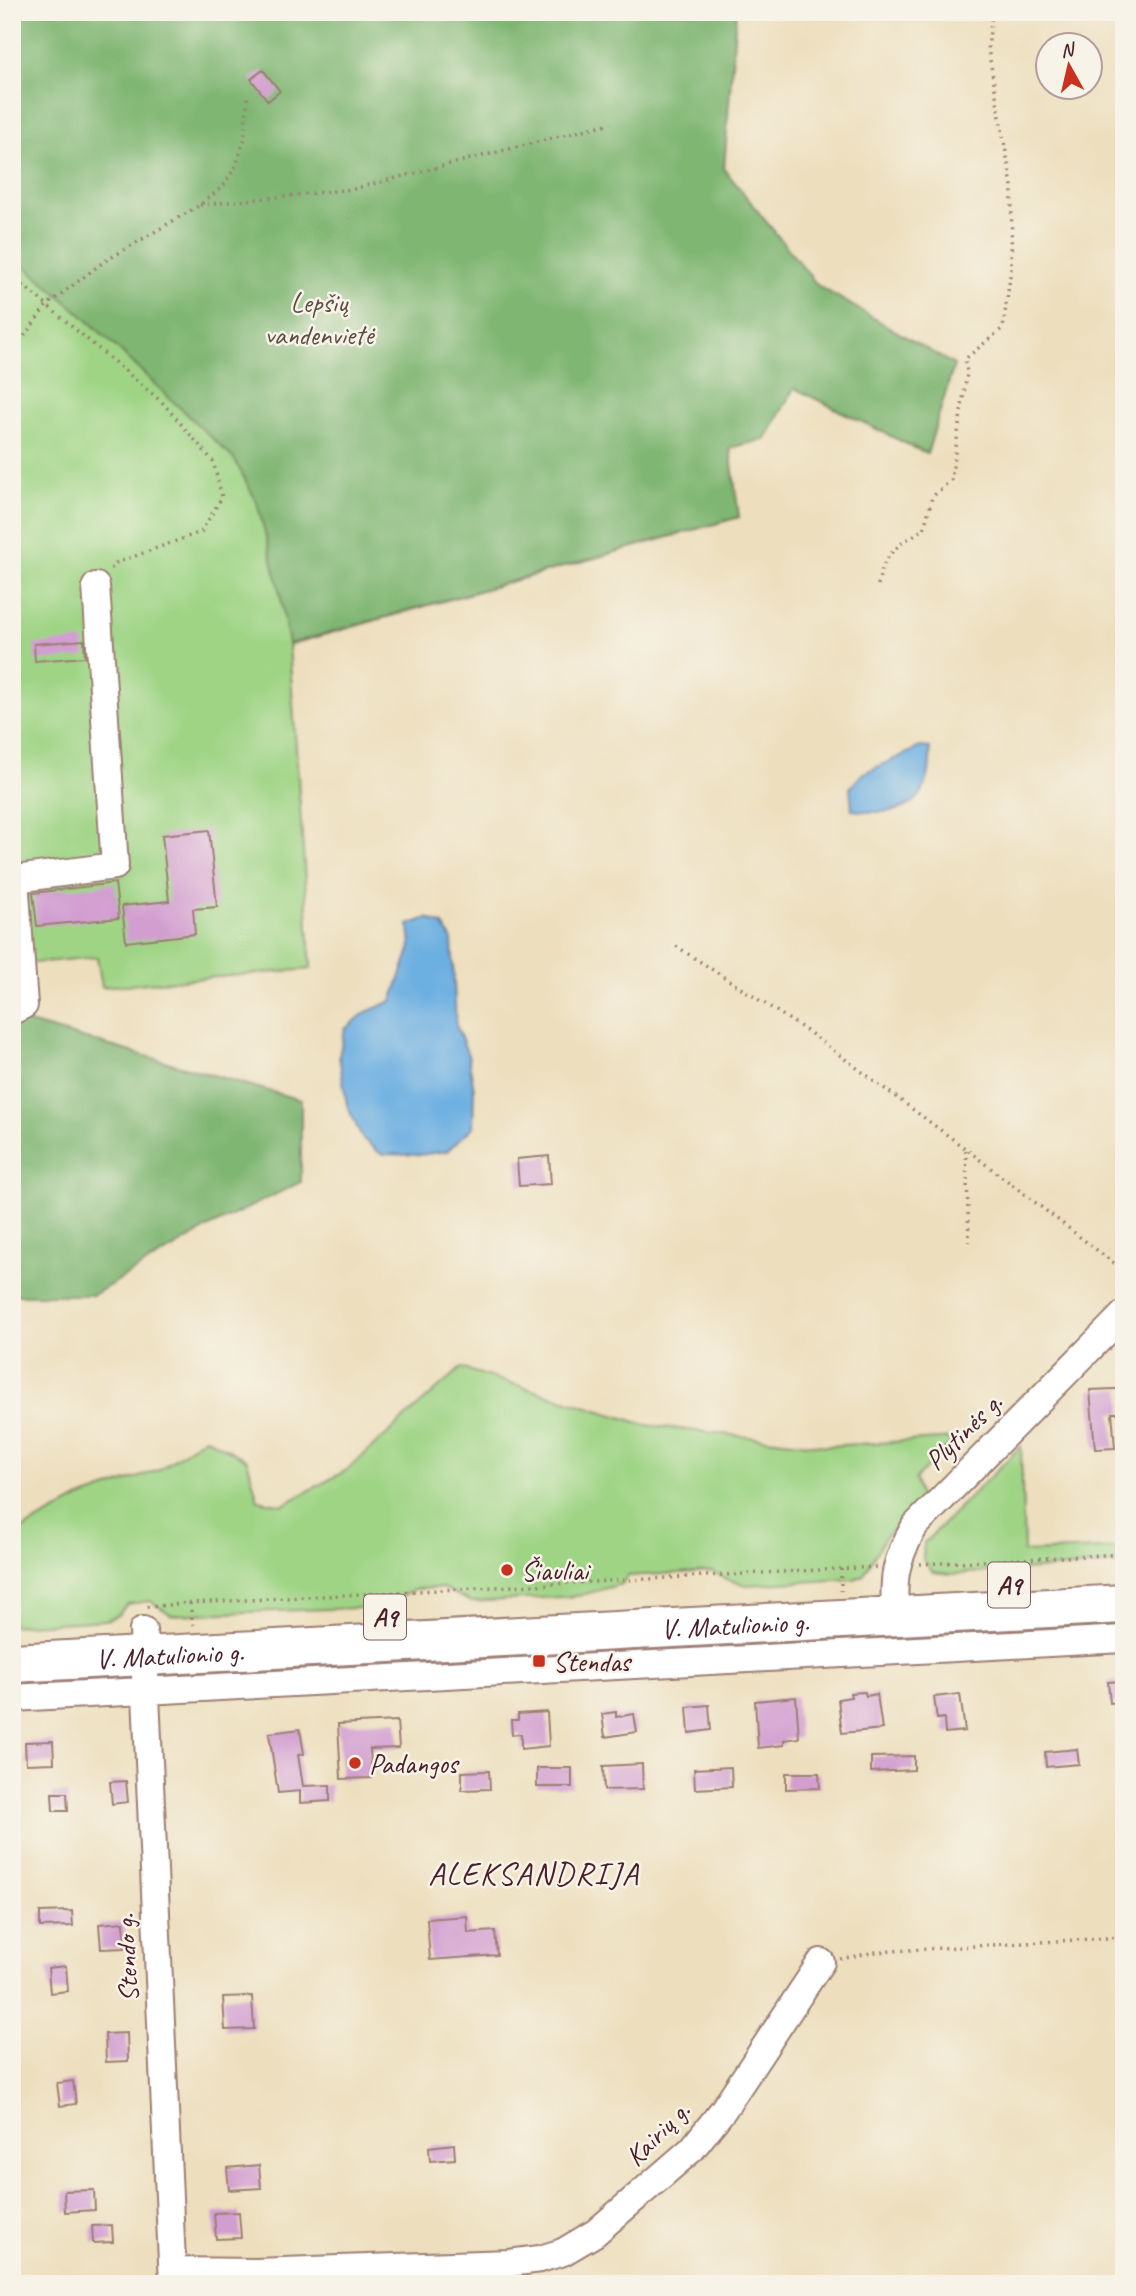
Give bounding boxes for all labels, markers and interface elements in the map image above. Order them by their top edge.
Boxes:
north arrow [1034,32,1104,102]
text: N [1059,37,1077,63]
park label: Lepšių vandenvietė [265,285,376,352]
street label: Plytinės g. [917,1385,1010,1478]
place label: Šiauliai [521,1553,592,1588]
marker: Šiauliai [499,1562,515,1578]
road number: A9 [988,1562,1030,1608]
road number: A9 [364,1594,406,1640]
street label: V. Matulionio g. [660,1604,810,1647]
street label: V. Matulionio g. [95,1634,245,1677]
place label: Stendas [553,1644,632,1679]
marker: Stendas [531,1653,547,1669]
place label: Padangos [369,1746,460,1781]
marker: Padangos [347,1755,363,1771]
district label: ALEKSANDRIJA [428,1853,640,1894]
street label: Stendo g. [107,1913,146,2003]
street label: Kairių g. [617,2093,698,2173]

